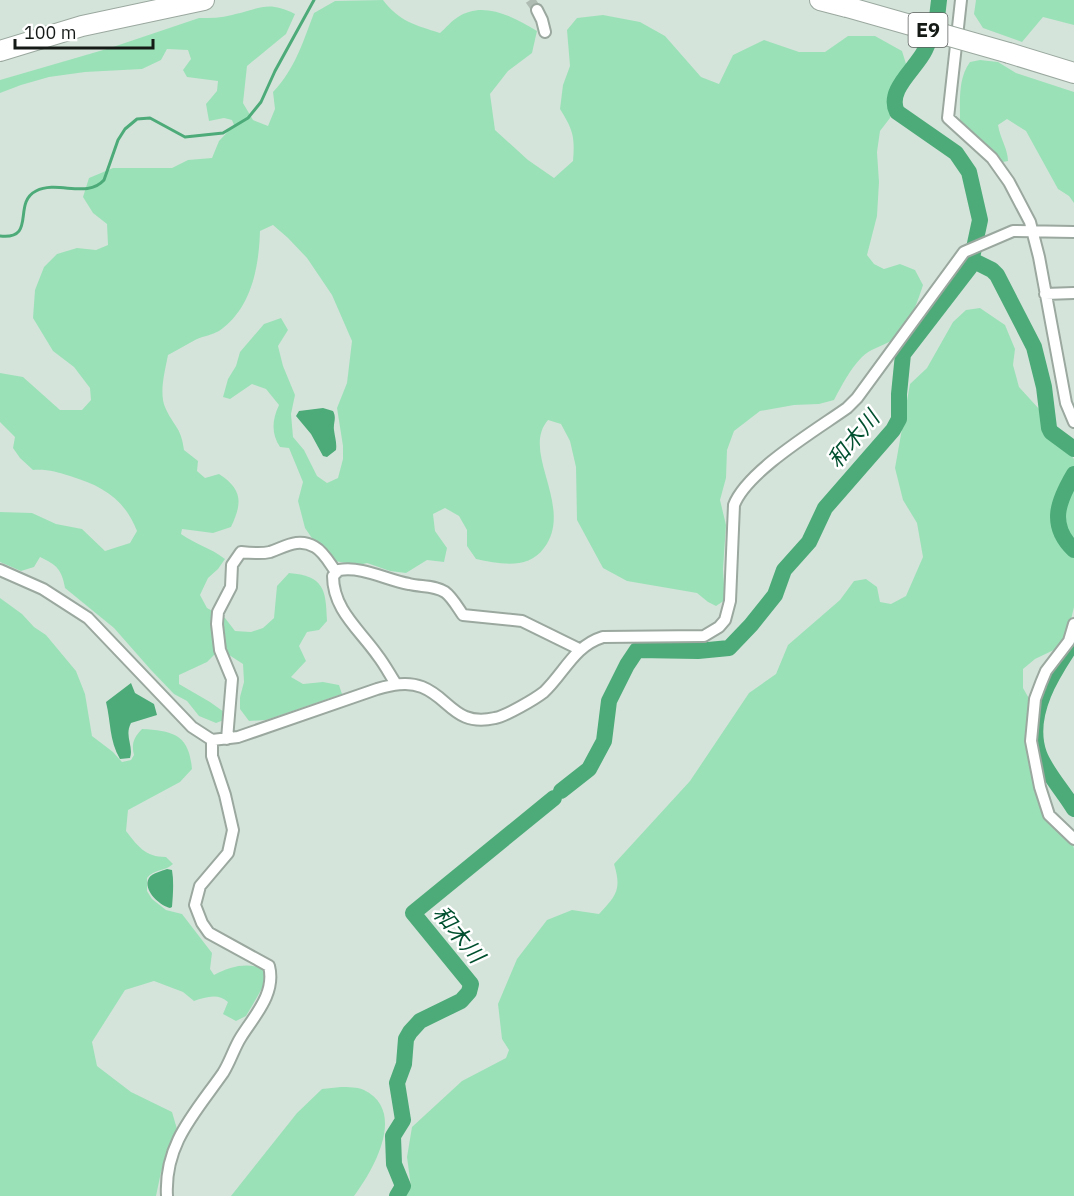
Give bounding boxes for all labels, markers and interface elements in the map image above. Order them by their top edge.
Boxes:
scale bar [15,12,153,50]
road number: E9 [908,13,948,47]
text: 100 m [24,21,76,44]
water label: 和木川 [820,403,886,473]
water label: 和木川 [427,899,493,970]

